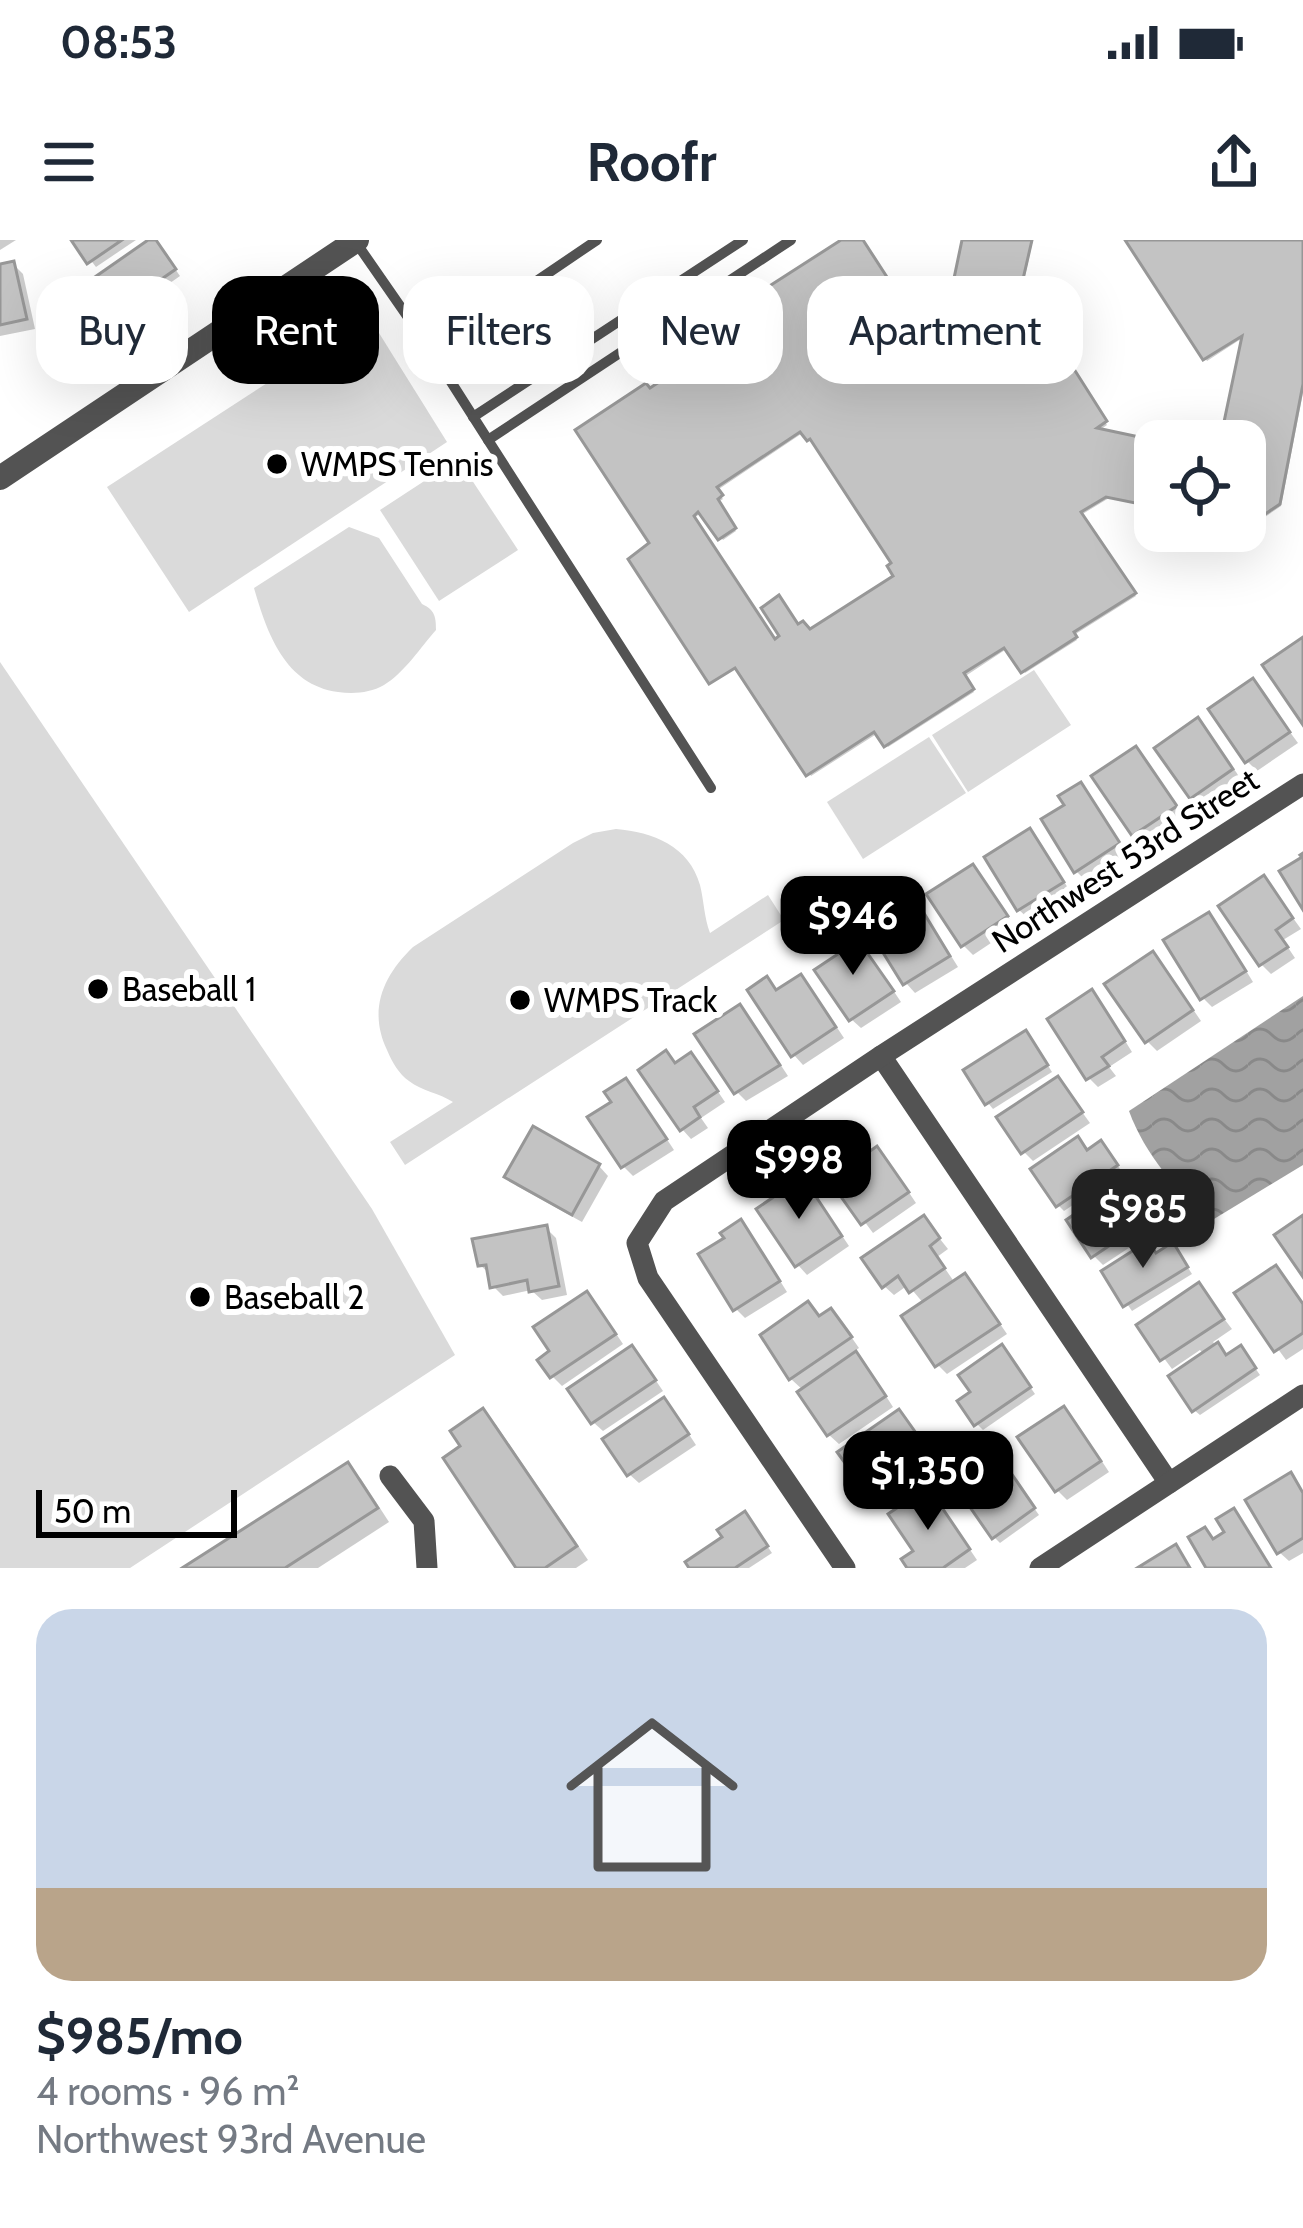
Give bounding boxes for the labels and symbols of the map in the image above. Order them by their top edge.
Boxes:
place label: WMPS Tennis [301,444,493,484]
marker: WMPS Tennis [264,451,290,477]
street label: Northwest 53rd Street [984,759,1266,961]
pin: $946 [782,876,924,978]
place label: Baseball 1 [122,969,256,1009]
marker: Baseball 1 [85,976,111,1002]
place label: WMPS Track [544,980,718,1020]
marker: WMPS Track [507,987,533,1013]
pin: $998 [728,1120,870,1222]
pin: $985 [1072,1169,1214,1271]
place label: Baseball 2 [224,1277,365,1317]
marker: Baseball 2 [187,1284,213,1310]
pin: $1,350 [830,1431,1026,1533]
scale bar [36,1484,237,1537]

